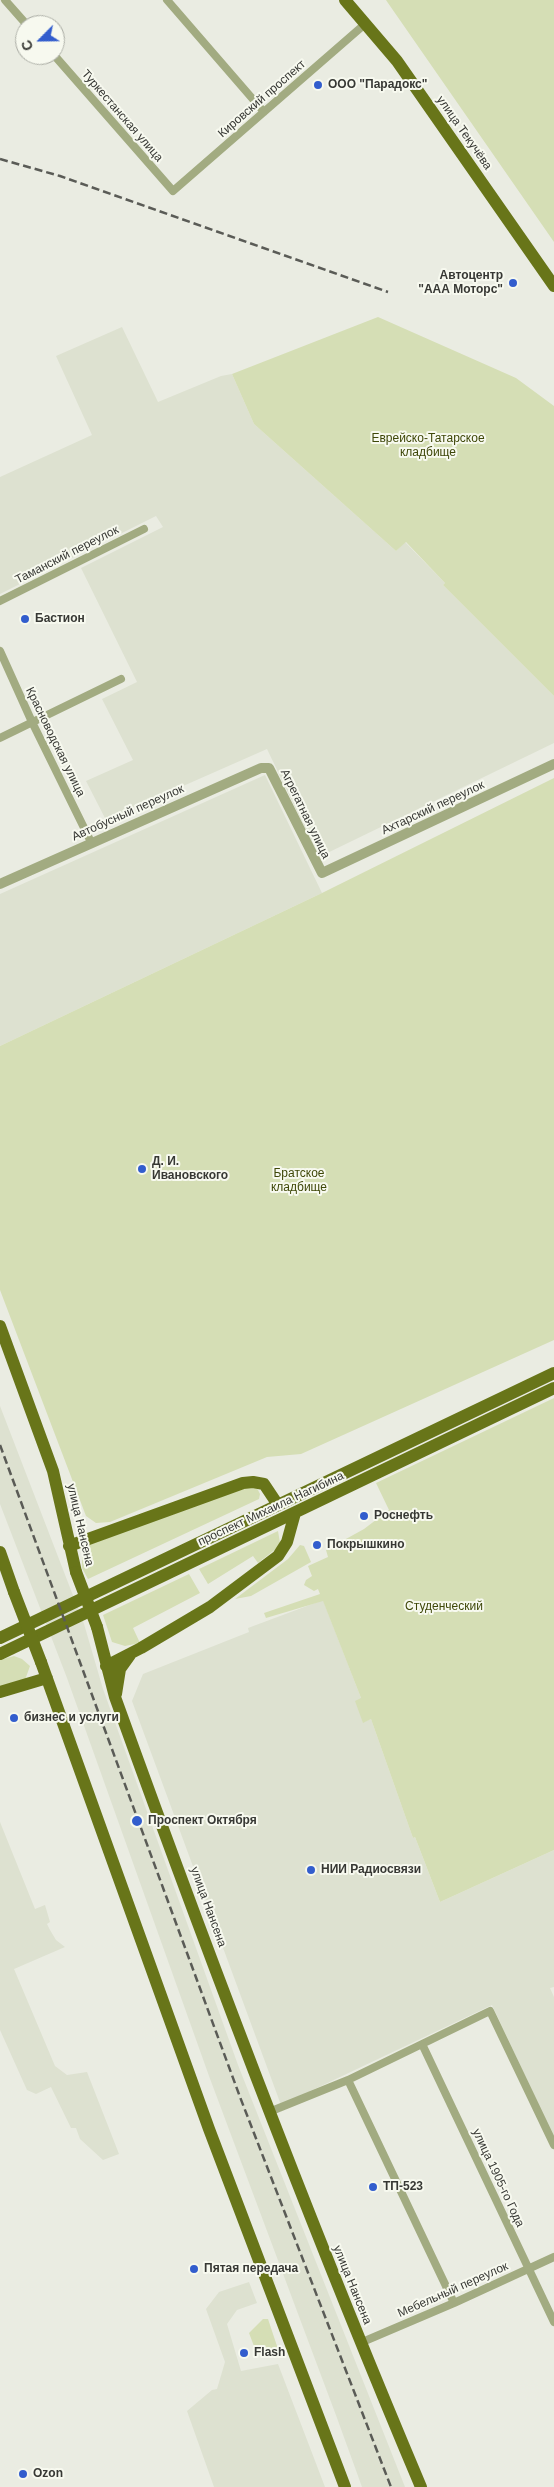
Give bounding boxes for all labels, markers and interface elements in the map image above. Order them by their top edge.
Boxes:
north arrow [15,15,65,65]
text: С [18,38,36,53]
street label: Кировский проспект [215,57,309,141]
street label: Туркестанская улица [78,67,166,165]
place label: ООО "Парадокс" [328,78,427,92]
marker: ООО "Парадокс" [312,79,324,91]
street label: улица Текучёва [433,93,495,173]
place label: Автоцентр "ААА Моторс" [418,269,503,297]
marker: Автоцентр "ААА Моторс" [507,277,519,289]
park label: Еврейско-Татарское кладбище [371,432,485,460]
street label: Таманский переулок [13,523,121,587]
place label: Бастион [35,612,85,626]
marker: Бастион [19,613,31,625]
street label: Красноводская улица [22,685,88,799]
street label: Агрегатная улица [277,767,333,861]
street label: Ахтарский переулок [379,778,487,838]
street label: Автобусный переулок [70,782,186,844]
place label: Д. И. Ивановского [152,1155,228,1183]
marker: Д. И. Ивановского [136,1163,148,1175]
park label: Братское кладбище [271,1167,327,1195]
street label: проспект Михаила Нагибина [196,1469,346,1549]
street label: улица Нансена [64,1482,96,1568]
place label: Роснефть [374,1509,433,1523]
marker: Роснефть [358,1510,370,1522]
place label: Покрышкино [327,1538,405,1552]
marker: Покрышкино [311,1539,323,1551]
park label: Студенческий [405,1600,483,1614]
place label: бизнес и услуги [24,1711,119,1725]
marker: бизнес и услуги [8,1712,20,1724]
marker: Проспект Октября [130,1814,144,1828]
place label: Проспект Октября [148,1814,257,1828]
place label: НИИ Радиосвязи [321,1863,421,1877]
marker: НИИ Радиосвязи [305,1864,317,1876]
street label: улица Нансена [187,1865,229,1949]
street label: улица 1905-го Года [469,2127,527,2229]
place label: ТП-523 [383,2180,423,2194]
marker: ТП-523 [367,2181,379,2193]
street label: улица Нансена [330,2243,374,2327]
street label: Мебельный переулок [396,2259,510,2321]
place label: Пятая передача [204,2262,298,2276]
marker: Пятая передача [188,2263,200,2275]
place label: Flash [254,2346,285,2360]
marker: Flash [238,2347,250,2359]
place label: Ozon [33,2467,63,2481]
marker: Ozon [17,2468,29,2480]

